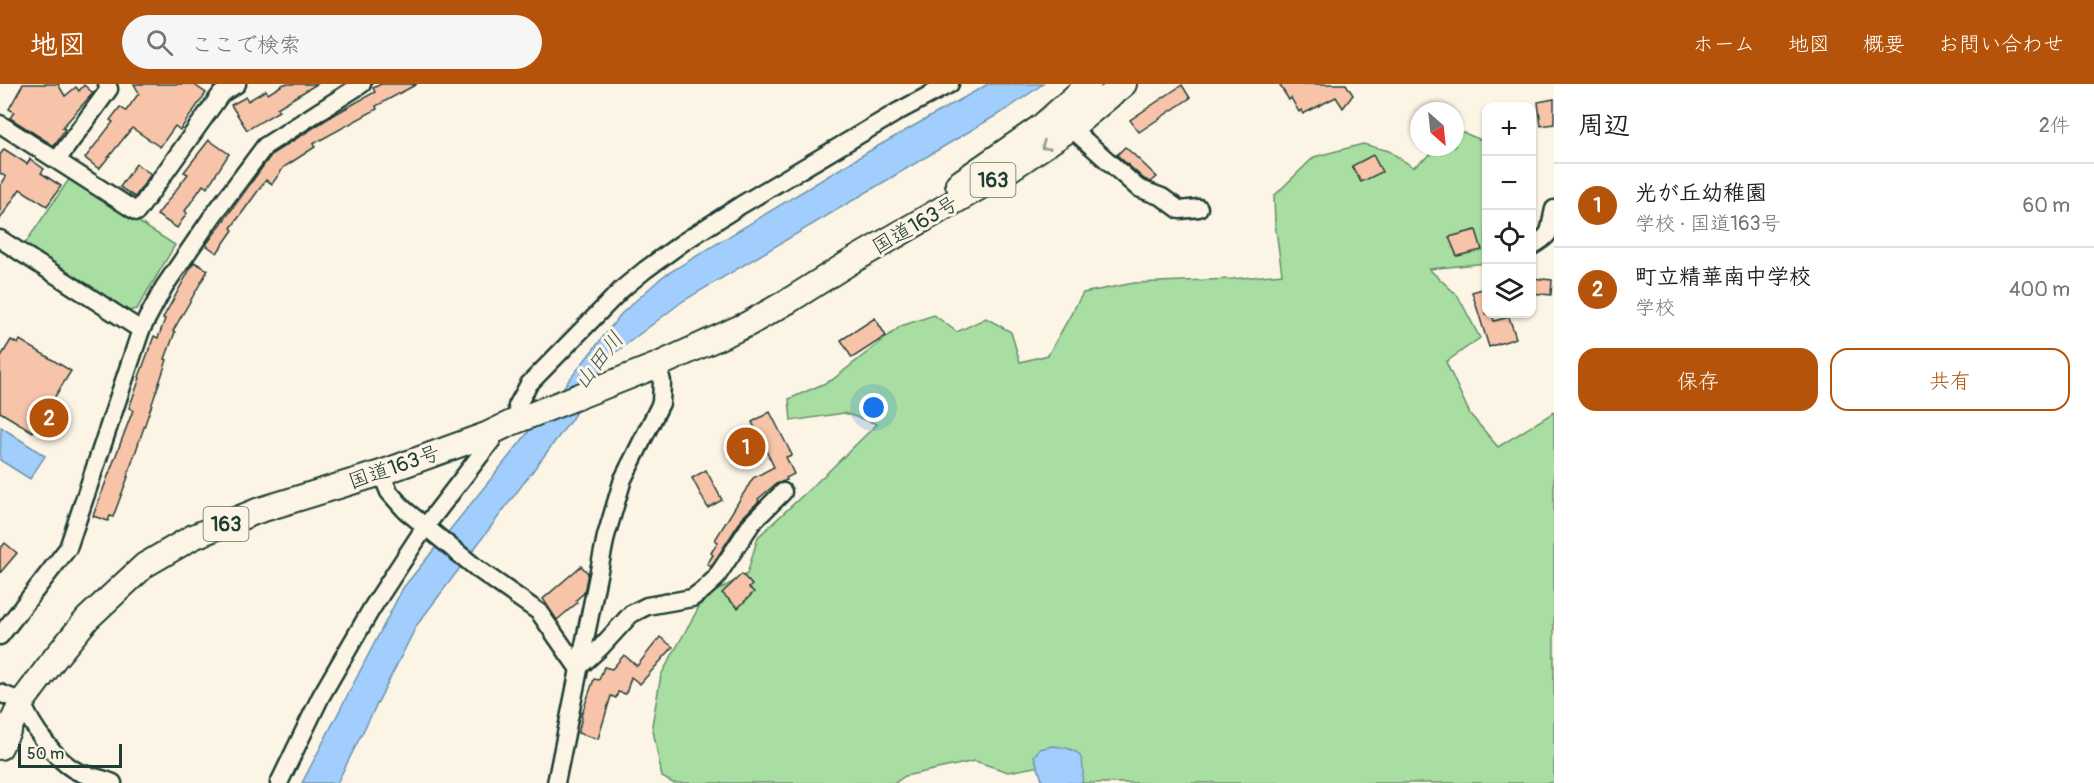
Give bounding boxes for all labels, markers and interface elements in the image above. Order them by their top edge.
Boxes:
search box [122,15,542,69]
icon: search [143,26,176,59]
text: 地図 [30,28,86,63]
text: ここで検索 [191,31,301,59]
text: ホーム [1693,31,1755,58]
text: 地図 [1788,31,1830,58]
text: 概要 [1863,31,1905,58]
text: お問い合わせ [1938,31,2064,58]
north arrow [1410,102,1464,156]
map controls [1482,102,1536,318]
button: + [1482,102,1536,156]
text: 周辺 [1578,110,1630,142]
text: 2件 [2039,113,2070,138]
one-way arrow [1041,138,1051,150]
button: − [1482,156,1536,210]
road number: 163 [970,163,1016,197]
text: 光が丘幼稚園 [1635,179,1767,207]
street label: 国道163号 [867,190,963,261]
text: 1 [1594,193,1601,218]
text: 60 m [2023,193,2070,218]
button: locate [1482,210,1536,264]
text: 学校 · 国道163号 [1635,211,1781,236]
text: 町立精華南中学校 [1635,263,1811,291]
button: layers [1482,264,1536,318]
text: 2 [1592,277,1603,302]
text: 400 m [2009,277,2070,302]
text: 学校 [1635,295,1675,320]
water label: 山田川 [567,326,630,395]
button: 保存 [1578,348,1818,411]
button: 共有 [1830,348,2070,411]
your location [859,393,888,422]
pin: 2 [29,396,68,440]
pin: 1 [726,424,766,470]
street label: 国道163号 [345,439,444,496]
road number: 163 [204,507,248,541]
scale bar [18,741,122,768]
text: 50 m [27,744,64,764]

